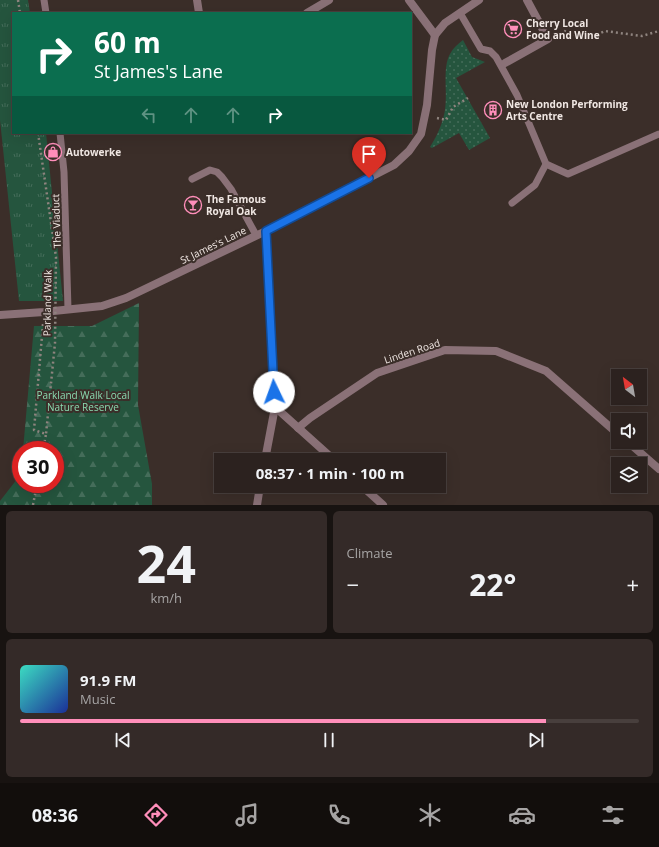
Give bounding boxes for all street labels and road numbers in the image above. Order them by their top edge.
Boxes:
street label: The Viaduct [48,193,64,248]
street label: St James's Lane [178,223,249,267]
street label: Parkland Walk [39,269,55,336]
street label: Linden Road [382,335,442,367]

